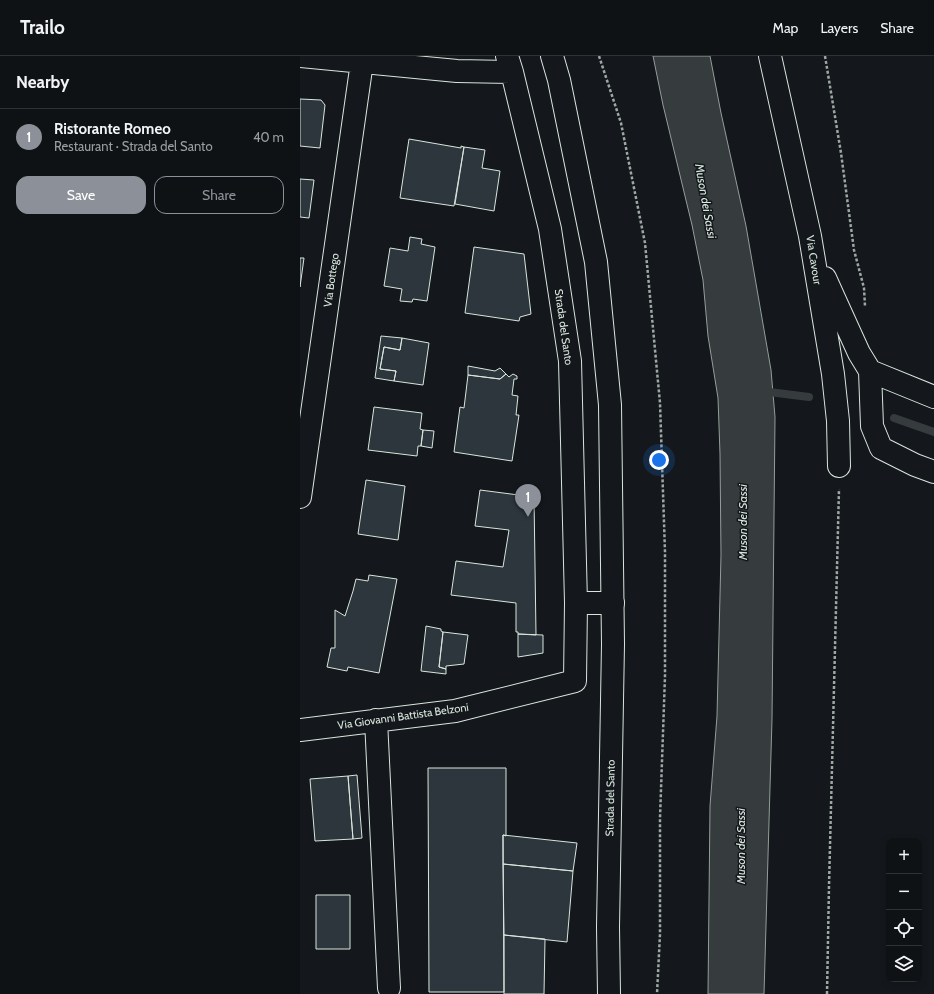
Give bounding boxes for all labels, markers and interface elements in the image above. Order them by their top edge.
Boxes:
text: Trailo [20,16,65,39]
text: Map [773,19,798,37]
text: Layers [820,19,858,37]
text: Share [880,19,914,37]
text: Nearby [16,72,69,92]
text: Ristorante Romeo [54,120,171,138]
text: 1 [27,129,31,145]
text: 40 m [253,129,284,145]
text: Restaurant · Strada del Santo [54,138,213,154]
water label: Muson dei Sassi [692,161,720,240]
button: Save [16,176,146,214]
button: Share [154,176,284,214]
street label: Via Cavour [803,234,825,286]
street label: Via Bottego [320,252,342,308]
street label: Strada del Santo [552,288,576,366]
your location [649,450,669,470]
pin: 1 [515,484,541,517]
water label: Muson dei Sassi [735,484,750,561]
street label: Via Giovanni Battista Belzoni [336,700,470,732]
street label: Strada del Santo [602,759,618,837]
water label: Muson dei Sassi [733,808,748,885]
map controls [886,838,922,982]
button: + [886,838,922,874]
button: − [886,874,922,910]
button: locate [886,910,922,946]
button: layers [886,946,922,982]

